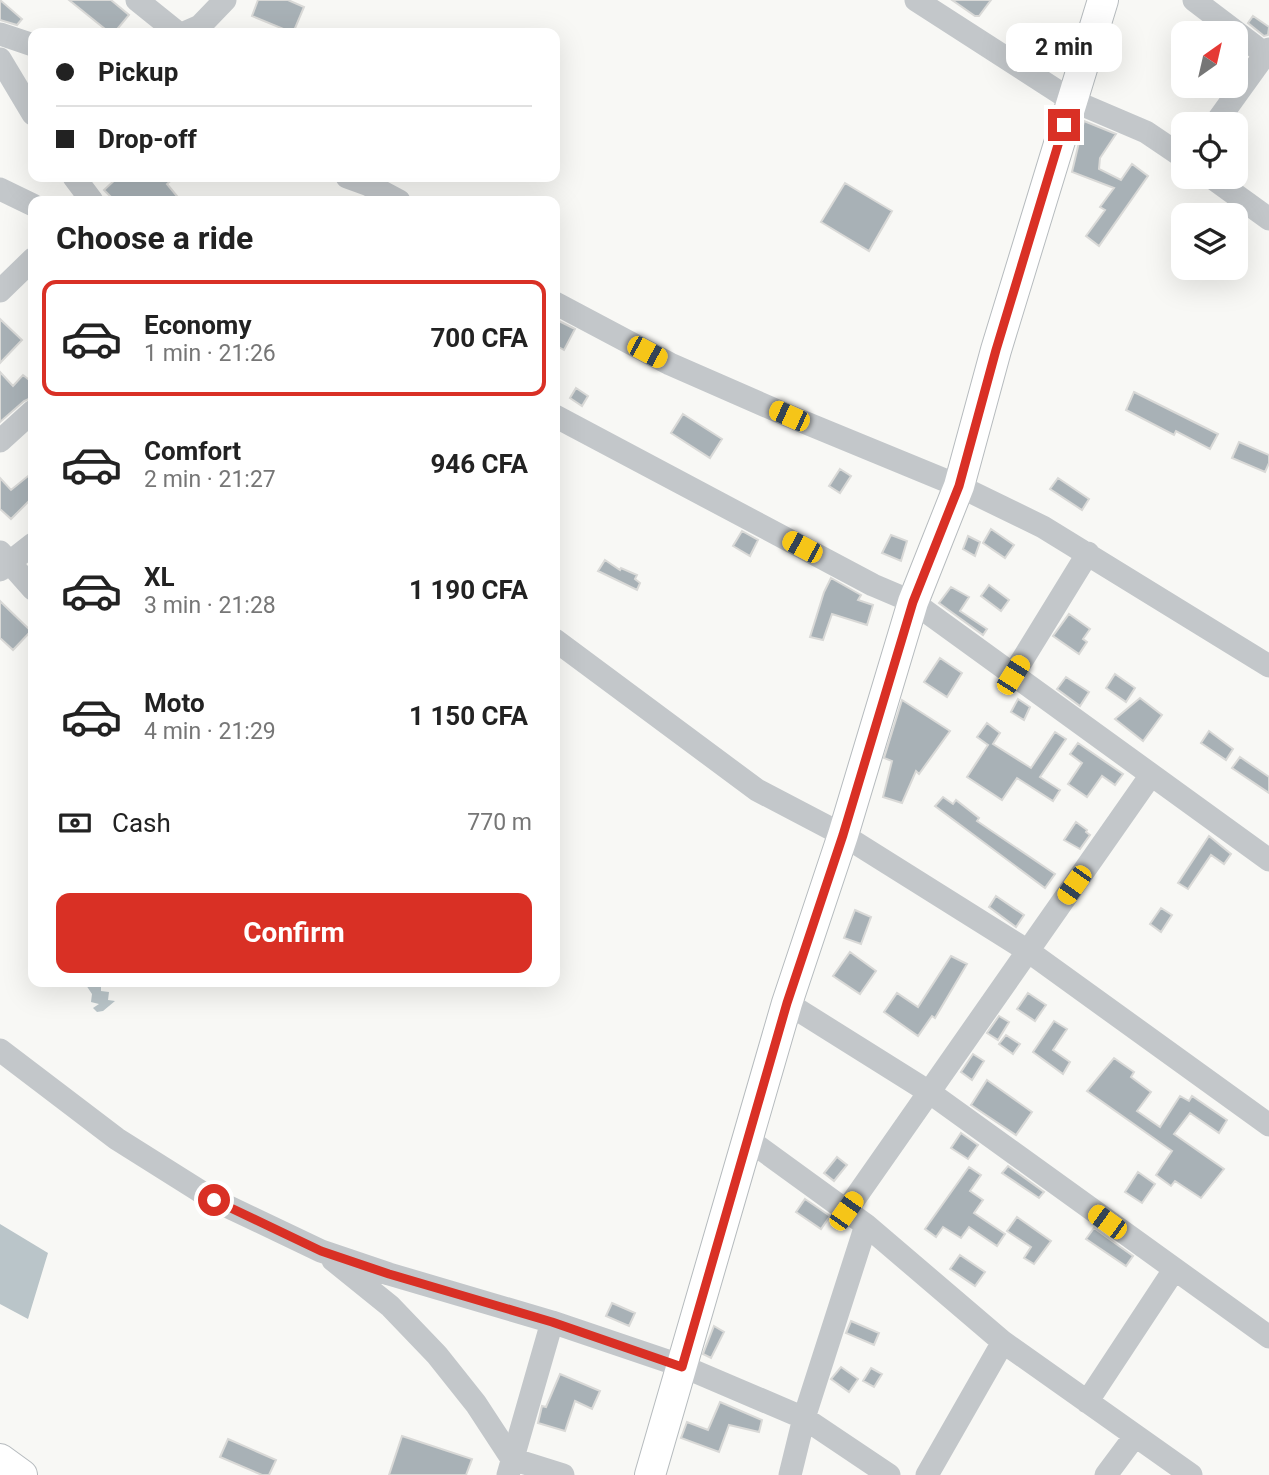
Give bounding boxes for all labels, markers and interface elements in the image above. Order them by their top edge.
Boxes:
north arrow [1171,21,1248,98]
map controls [1171,21,1248,280]
callout: 2 min [1006,24,1122,72]
text: 2 min [1035,34,1093,61]
text: Pickup [98,57,178,87]
route end [1048,109,1080,141]
button: locate [1171,112,1248,189]
text: Drop-off [98,124,197,154]
button: layers [1171,203,1248,280]
text: Choose a ride [56,219,253,257]
icon: car [60,307,123,370]
text: Economy [144,310,251,340]
text: 700 CFA [430,323,528,353]
car [624,333,671,371]
text: 1 min · 21:26 [144,340,276,367]
car [766,398,813,434]
icon: car [60,433,123,496]
text: Comfort [144,436,241,466]
text: 946 CFA [430,449,528,479]
text: 2 min · 21:27 [144,466,276,493]
car [779,528,826,566]
icon: car [60,559,123,622]
text: XL [144,562,175,592]
text: 1 190 CFA [409,575,528,605]
text: 3 min · 21:28 [144,592,276,619]
car [993,652,1034,698]
icon: car [60,685,123,748]
text: Moto [144,688,205,718]
text: 1 150 CFA [409,701,528,731]
text: 4 min · 21:29 [144,718,276,745]
icon: cash [56,804,94,842]
text: Cash [112,808,171,838]
text: 770 m [467,809,532,836]
car [1054,862,1095,908]
button: Confirm [56,893,532,973]
route start [198,1184,230,1216]
car [826,1188,867,1234]
car [1084,1201,1131,1243]

